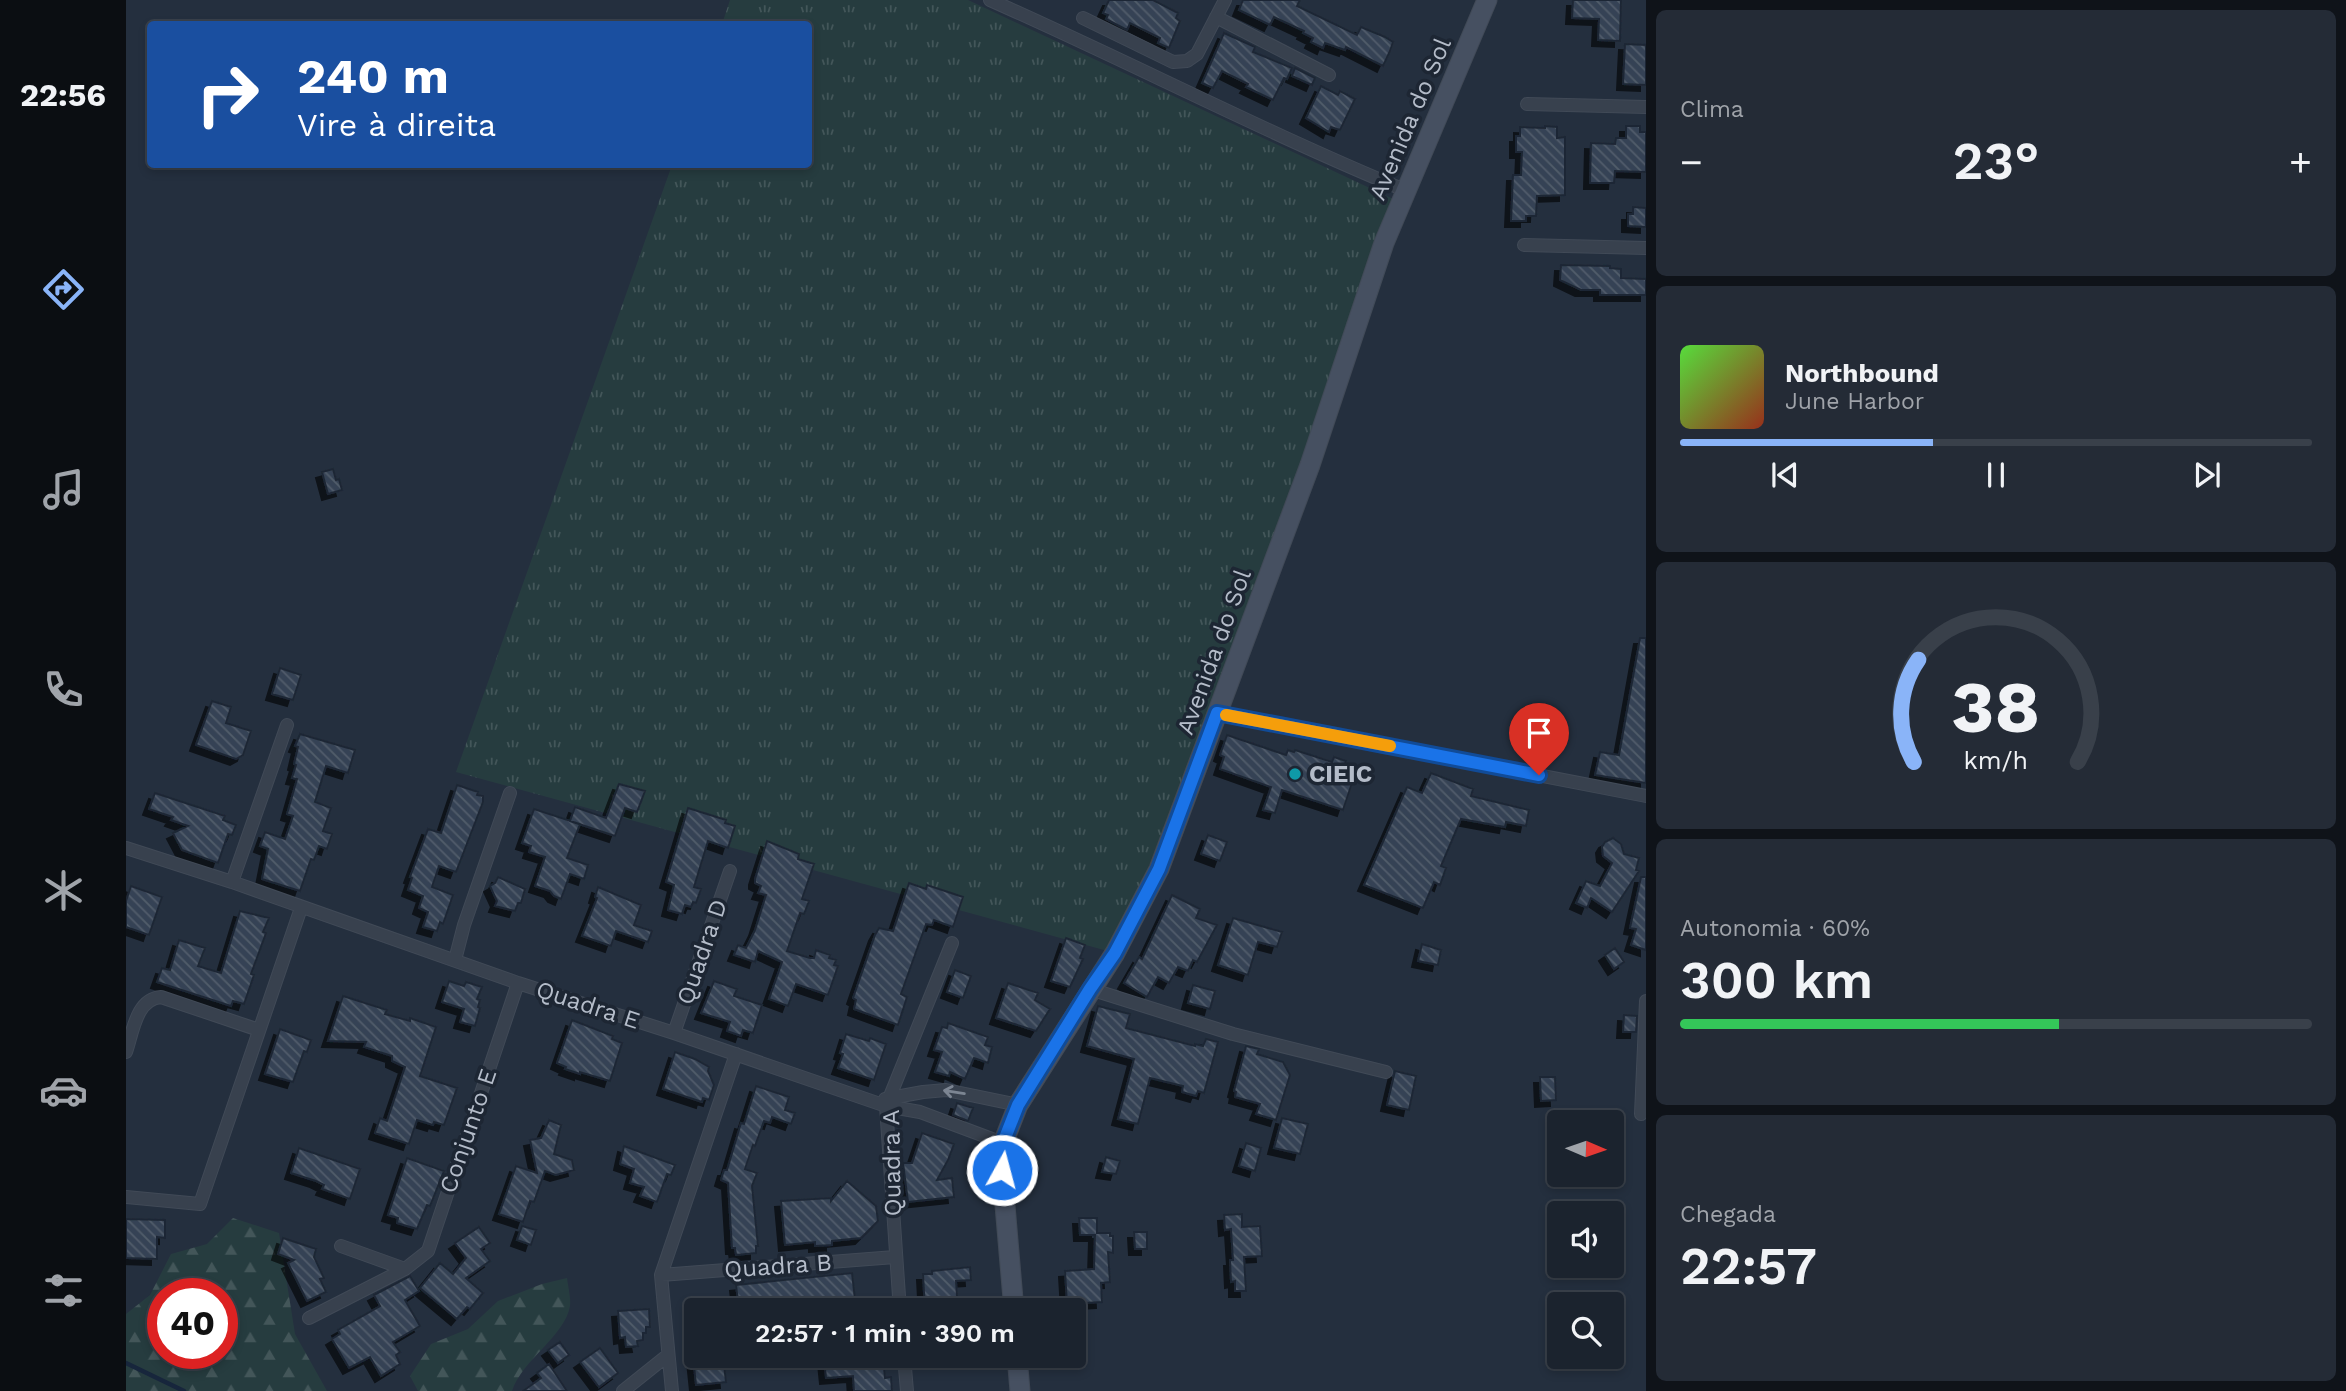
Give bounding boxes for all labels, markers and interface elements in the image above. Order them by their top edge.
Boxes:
street label: Avenida do Sol [1363,33,1457,204]
text: 240 m [297,47,449,105]
icon: right [182,49,273,140]
text: 22:56 [20,76,106,114]
text: Clima [1680,96,1744,123]
text: Vire à direita [297,106,496,144]
text: 23° [1953,131,2039,192]
text: − [1680,140,1703,184]
text: + [2289,140,2312,184]
icon: directions [39,265,88,314]
text: Northbound [1785,358,1939,388]
text: June Harbor [1785,388,1924,415]
icon: previous [1766,456,1804,494]
icon: pause [1977,456,2015,494]
icon: next [2188,456,2226,494]
icon: music [39,465,88,514]
street label: Avenida do Sol [1171,565,1257,738]
text: 38 [1952,664,2040,750]
icon: phone [39,665,88,714]
pin [1509,703,1569,775]
icon: arrive [1520,714,1558,752]
text: km/h [1964,745,2028,774]
place label: CIEIC [1309,760,1372,788]
marker: CIEIC [1287,766,1303,782]
icon: climate [39,866,88,915]
street label: Quadra D [671,896,733,1008]
text: Autonomia · 60% [1680,915,1870,942]
text: 300 km [1680,950,1873,1011]
street label: Quadra E [533,975,643,1035]
street label: Conjunto E [434,1065,502,1197]
icon: car [39,1066,88,1115]
one-way arrow [943,1085,966,1098]
street label: Quadra A [877,1109,907,1217]
north arrow [1547,1110,1624,1186]
map controls [1547,1110,1624,1369]
position arrow [965,1133,1039,1207]
button: sound [1547,1201,1624,1278]
text: Chegada [1680,1201,1776,1228]
text: 22:57 [1680,1236,1817,1297]
street label: Quadra B [723,1248,833,1284]
icon: filters [39,1266,88,1315]
speed limit sign: 40 [147,1278,238,1369]
button: search [1547,1292,1624,1369]
text: 22:57 · 1 min · 390 m [755,1318,1015,1348]

